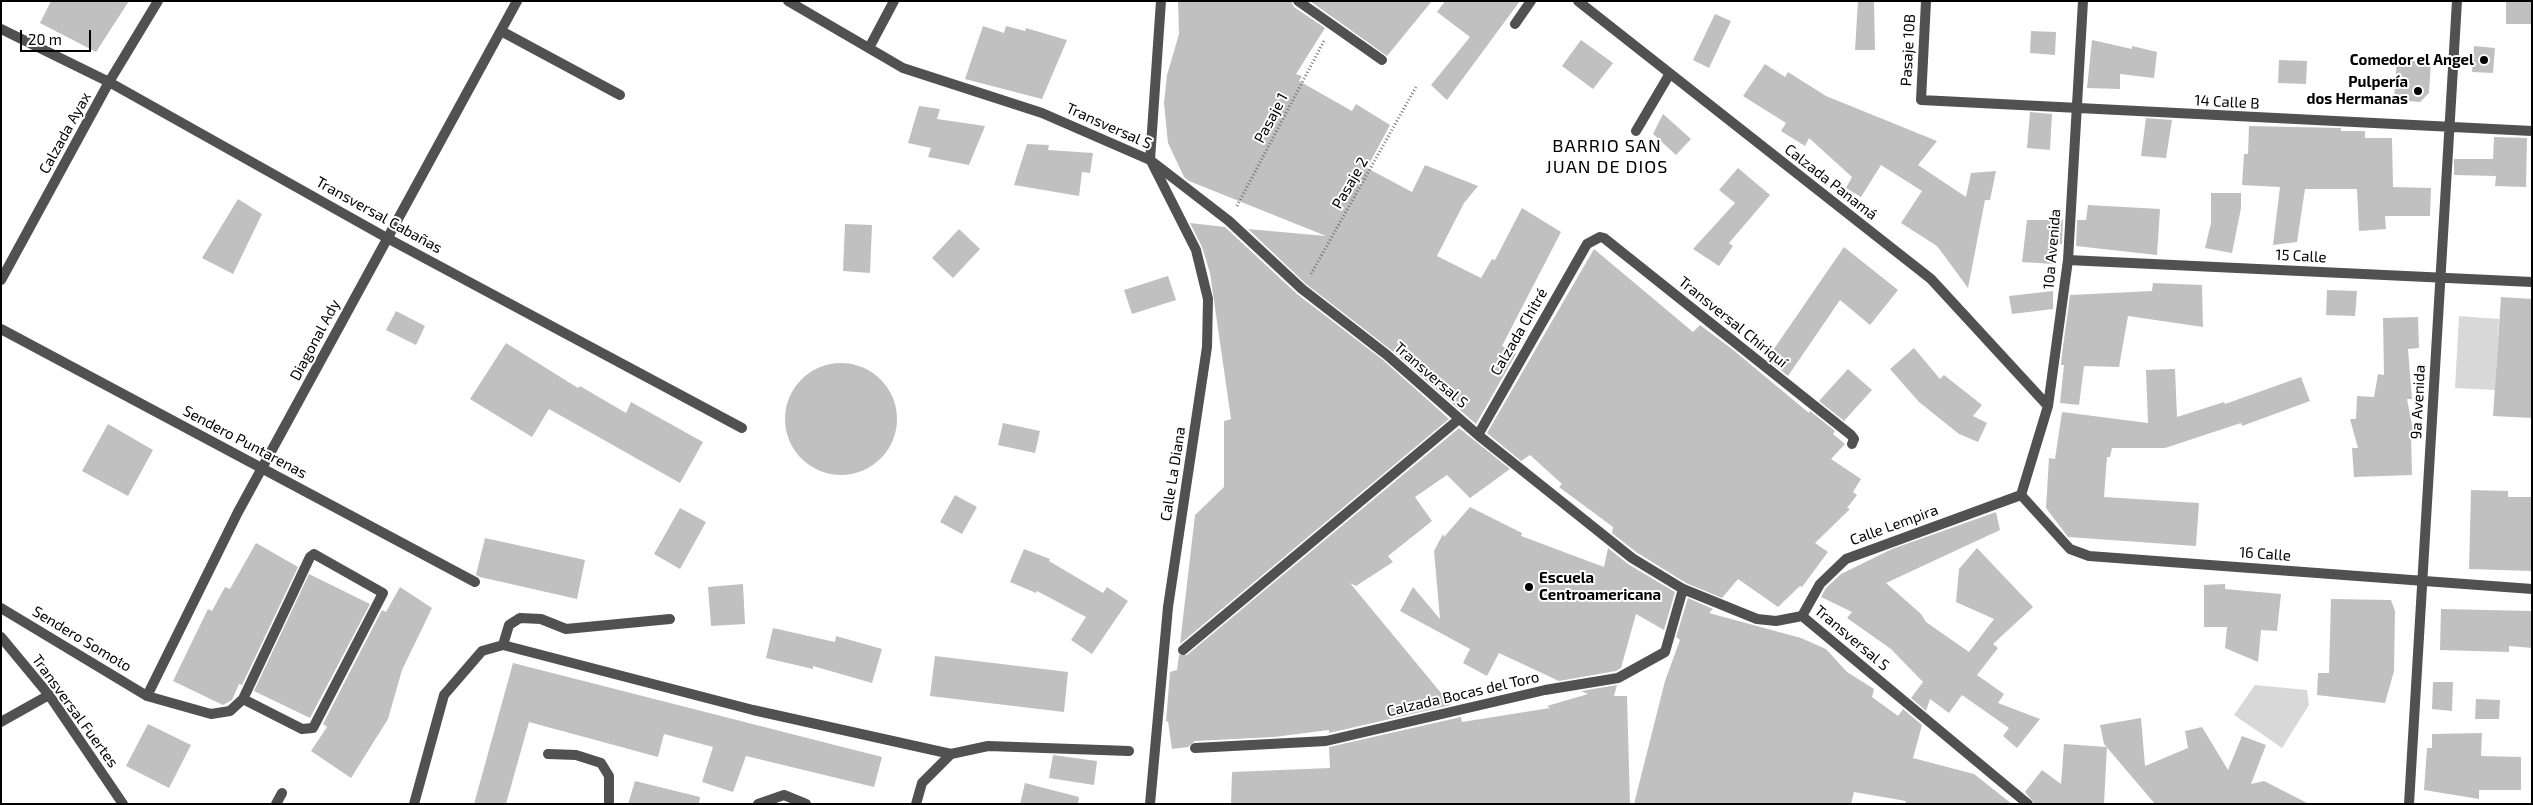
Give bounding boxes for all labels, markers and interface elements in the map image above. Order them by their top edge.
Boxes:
street label: Pasaje 10B [1897,13,1919,87]
scale bar [22,20,94,52]
text: 20 m [28,30,62,48]
place label: Comedor el Angel [2350,51,2474,69]
marker: Comedor el Angel [2478,54,2490,66]
place label: Pulpería dos Hermanas [2306,73,2408,108]
marker: Pulpería dos Hermanas [2412,85,2424,97]
street label: Calzada Ayax [35,89,95,177]
street label: Pasaje 1 [1250,90,1292,146]
street label: 14 Calle B [2194,91,2260,113]
street label: Transversal S [1063,99,1155,153]
district label: BARRIO SAN JUAN DE DIOS [1544,135,1670,178]
street label: Calzada Panamá [1781,140,1881,224]
street label: Pasaje 2 [1328,154,1372,212]
street label: Transversal Cabañas [313,173,445,257]
street label: 10a Avenida [2040,208,2064,290]
street label: 15 Calle [2275,246,2327,266]
street label: Transversal Chiriquí [1675,273,1791,371]
street label: Calzada Chitré [1487,285,1551,379]
street label: Diagonal Ady [286,296,344,384]
street label: Transversal S [1390,338,1472,412]
street label: 9a Avenida [2407,364,2429,440]
street label: Sendero Puntarenas [180,402,310,482]
street label: Calle La Diana [1157,426,1189,522]
street label: Calle Lempira [1847,501,1941,549]
street label: 16 Calle [2239,543,2291,565]
place label: Escuela Centroamericana [1539,569,1661,604]
marker: Escuela Centroamericana [1523,581,1535,593]
street label: Sendero Somoto [29,602,135,676]
street label: Transversal S [1811,602,1893,674]
street label: Transversal Fuertes [28,651,122,771]
street label: Calzada Bocas del Toro [1385,668,1541,720]

